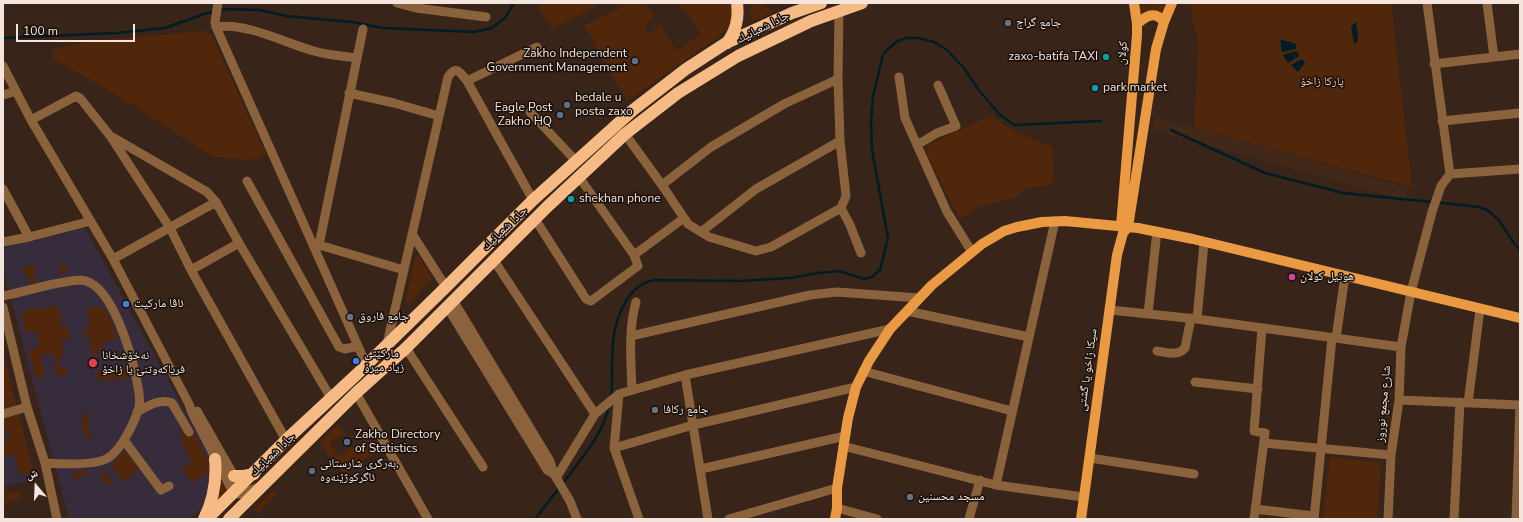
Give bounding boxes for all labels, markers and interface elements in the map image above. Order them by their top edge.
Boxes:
street label: جادا شعبانيك [734,9,792,47]
scale bar [18,16,137,42]
place label: جامع گراج [1016,16,1061,30]
marker: جامع گراج [1003,18,1013,28]
text: 100 m [23,23,58,39]
street label: كولان [1115,40,1131,66]
place label: Zakho Independent Government Management [486,47,627,75]
place label: zaxo-batifa TAXI [1009,50,1098,64]
marker: zaxo-batifa TAXI [1101,52,1111,62]
marker: Zakho Independent Government Management [630,56,640,66]
park label: پارکا زاخۆ [1300,75,1344,89]
place label: park market [1103,81,1167,95]
marker: park market [1090,83,1100,93]
place label: bedale u posta zaxo [575,91,633,119]
marker: bedale u posta zaxo [562,100,572,110]
place label: Eagle Post Zakho HQ [495,101,552,129]
marker: Eagle Post Zakho HQ [555,110,565,120]
place label: shekhan phone [579,192,661,206]
marker: shekhan phone [566,194,576,204]
street label: جادا شعبانيك [479,204,531,254]
place label: هوتيل كولان [1300,270,1354,284]
marker: هوتيل كولان [1287,272,1297,282]
place label: ئاڤا ماركيت [134,297,184,311]
marker: ئاڤا ماركيت [121,299,131,309]
place label: جامع فاروق [358,310,409,324]
marker: جامع فاروق [345,312,355,322]
street label: سیکا زاخو یا گشتى [1075,328,1101,412]
place label: مارکێتی زیاد میرۆ [364,347,404,375]
place label: نه‌خۆشخانا فرياكه‌وتنێ يا زاخۆ [102,349,185,377]
marker: مارکێتی زیاد میرۆ [351,356,361,366]
marker: نه‌خۆشخانا فرياكه‌وتنێ يا زاخۆ [87,357,99,369]
street label: شارع مجمع نوروز [1373,365,1395,443]
place label: جامع ركافا [663,403,709,417]
marker: جامع ركافا [650,405,660,415]
place label: Zakho Directory of Statistics [355,428,440,456]
street label: جادا شعبانيك [247,430,299,480]
marker: Zakho Directory of Statistics [342,437,352,447]
place label: بەرگری شارستانی, ئاگرکوژێنەوە [320,457,399,485]
text: ش [24,465,40,483]
north arrow [16,466,56,506]
marker: بەرگری شارستانی, ئاگرکوژێنەوە [307,466,317,476]
place label: مسجد محسنين [918,490,984,504]
marker: مسجد محسنين [905,492,915,502]

